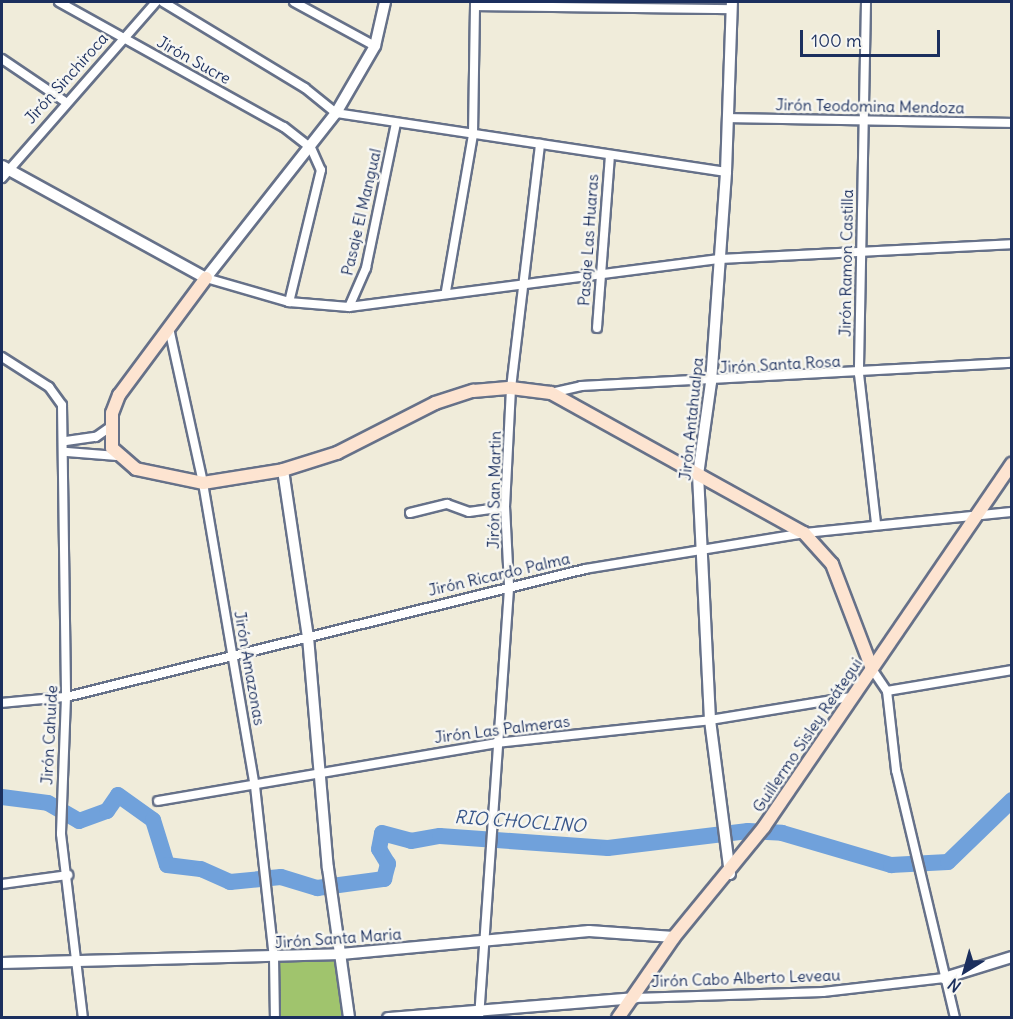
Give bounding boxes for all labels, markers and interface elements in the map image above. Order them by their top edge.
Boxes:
scale bar [803,18,942,56]
street label: Jirón Sinchiroca [20,29,112,127]
text: 100 m [811,29,862,52]
street label: Jirón Sucre [154,32,234,88]
street label: Jirón Teodomina Mendoza [775,95,965,117]
street label: Pasaje El Mangual [337,147,385,277]
street label: Pasaje Las Huaras [574,173,602,307]
street label: Jirón Ramon Castilla [835,189,857,337]
street label: Jirón Santa Rosa [719,351,841,377]
street label: Jirón Antahualpa [675,357,707,481]
street label: Jirón San Martin [483,431,505,549]
street label: Jirón Ricardo Palma [426,548,572,600]
street label: Jirón Amazonas [230,609,270,727]
street label: Guillermo Sisley Reátegui [748,654,866,816]
street label: Jirón Cahuide [37,685,61,785]
street label: Jirón Las Palmeras [433,711,571,747]
water label: RIO CHOCLINO [454,807,586,837]
street label: Jirón Santa Maria [274,924,402,952]
north arrow [935,941,995,1001]
street label: Jirón Cabo Alberto Leveau [651,965,841,991]
text: N [944,974,965,997]

